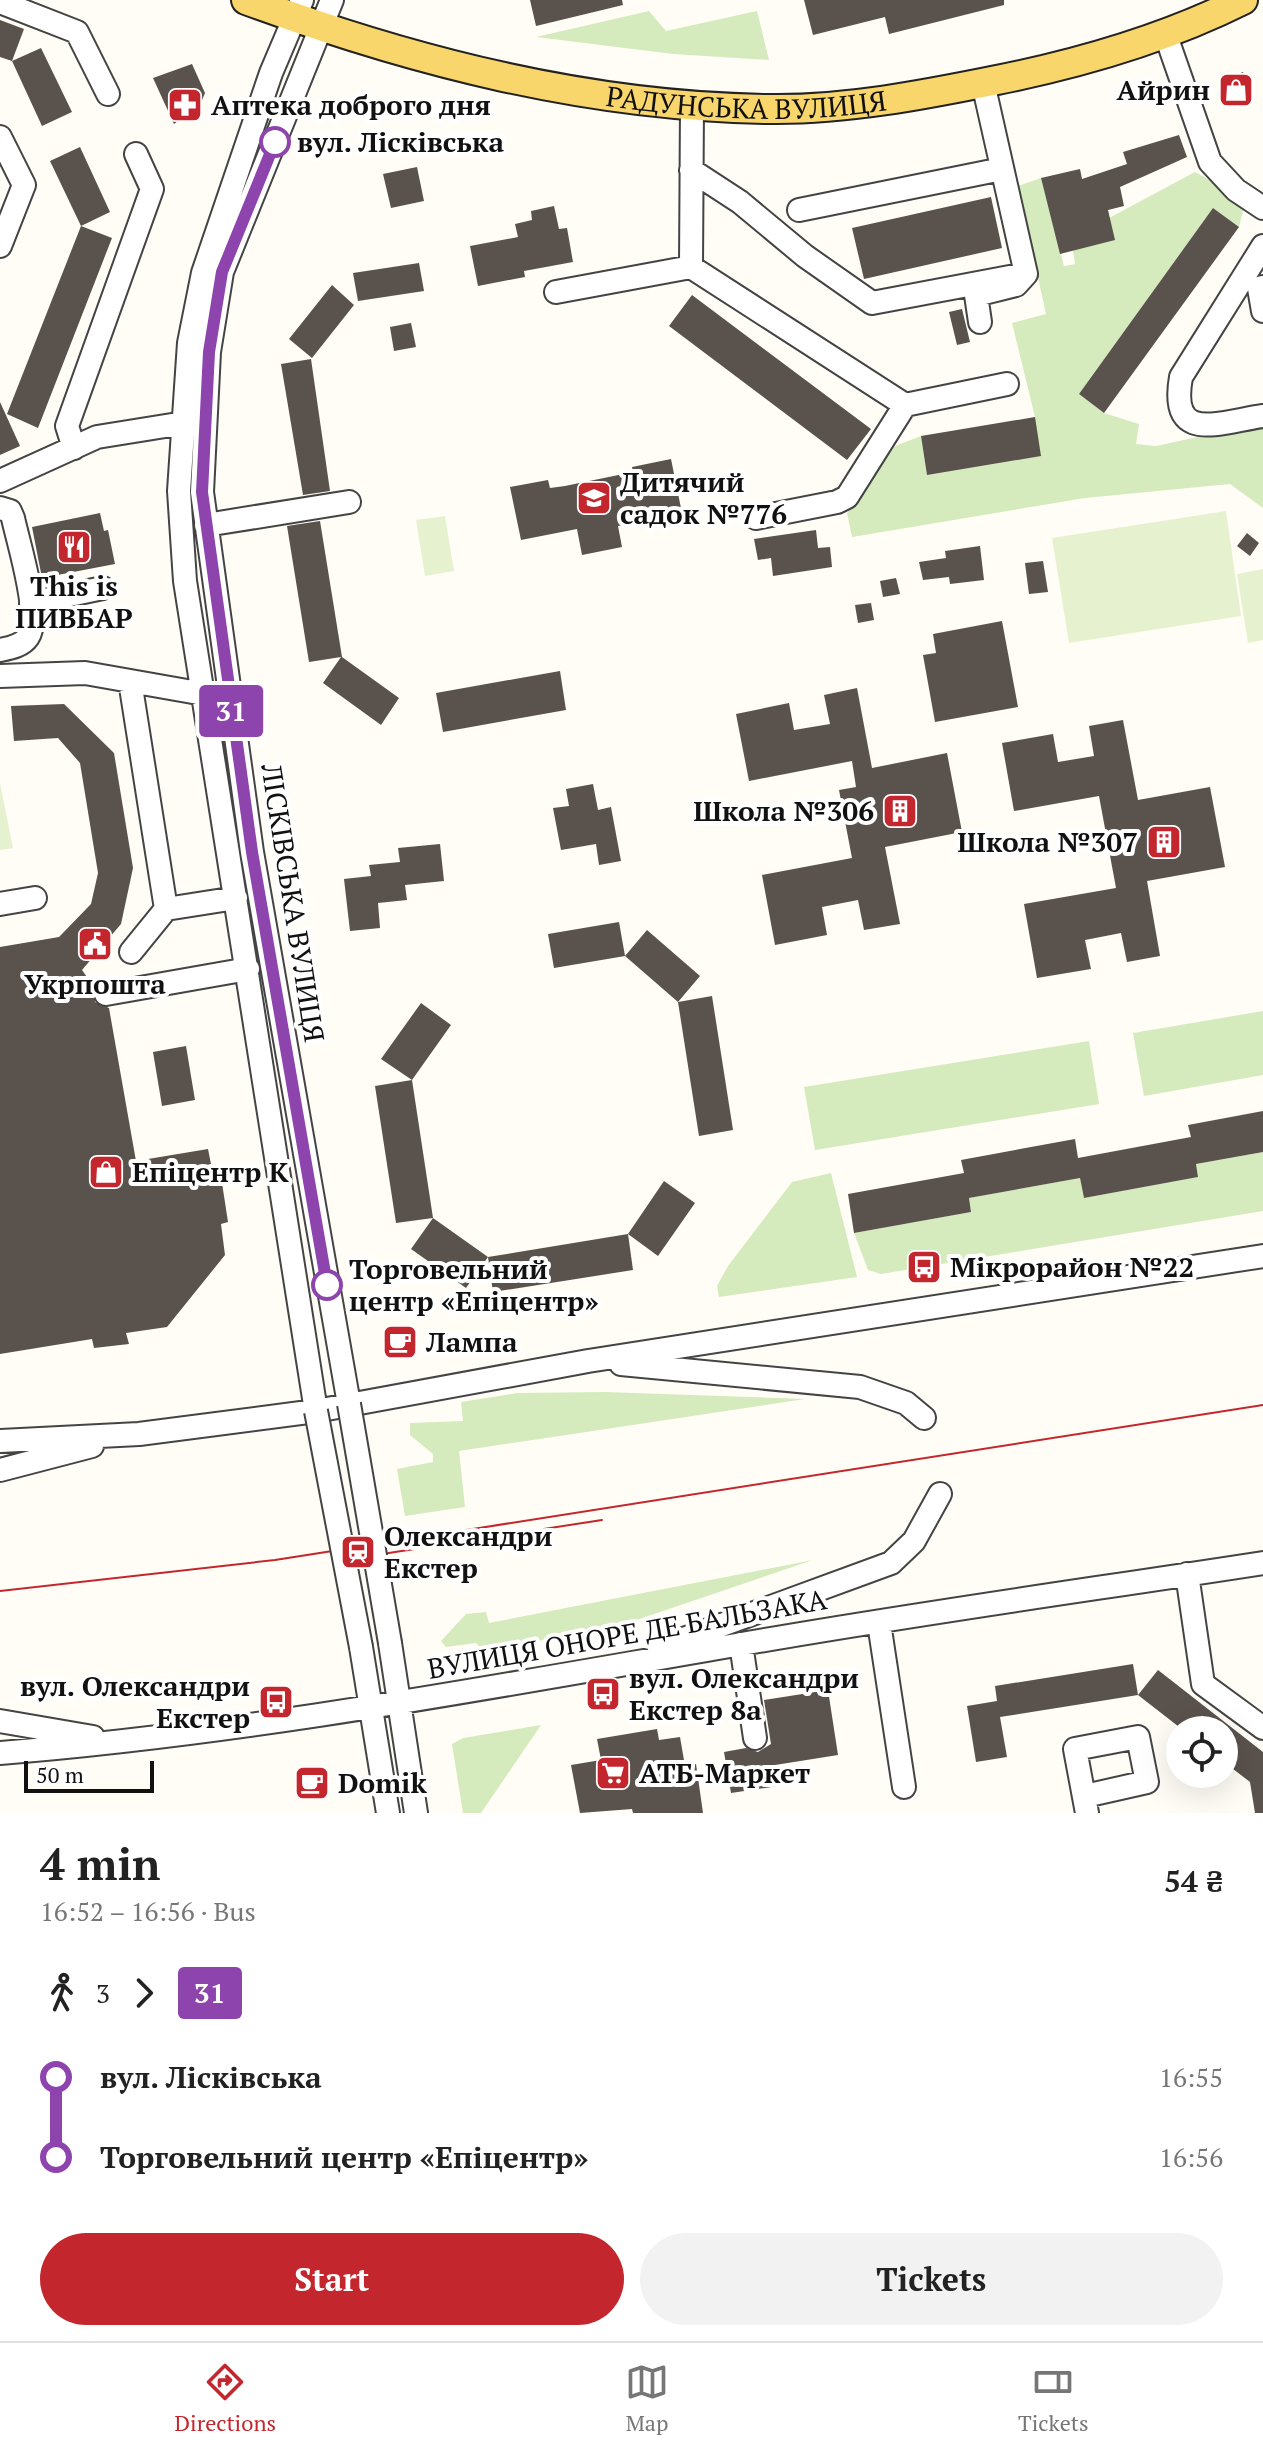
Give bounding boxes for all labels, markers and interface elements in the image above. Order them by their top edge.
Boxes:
place label: Айрин [1116,71,1210,108]
shop icon: Айрин [1217,71,1255,109]
street label: РАДУНСЬКА ВУЛИЦЯ [604,77,889,127]
pharmacy icon: Аптека доброго дня [166,86,204,124]
place label: Аптека доброго дня [211,86,491,123]
place label: вул. Лісківська [297,123,504,160]
marker: вул. Лісківська [260,127,290,157]
place label: Дитячий садок №776 [620,463,787,532]
school or university icon: Дитячий садок №776 [575,479,613,517]
restaurant icon: This is ПИВБАР [55,528,93,566]
place label: This is ПИВБАР [15,567,133,636]
line badge: 31 [195,685,267,737]
text: 31 [215,692,247,729]
street label: ЛІСКІВСЬКА ВУЛИЦЯ [253,760,334,1045]
place label: Школа №306 [694,792,874,829]
building icon: Школа №306 [881,792,919,830]
place label: Школа №307 [958,823,1138,860]
building icon: Школа №307 [1145,823,1183,861]
public building icon: Укрпошта [76,925,114,963]
place label: Укрпошта [24,965,166,1002]
shop icon: Епіцентр К [87,1153,125,1191]
place label: Епіцентр К [132,1153,289,1190]
bus stop icon: Мікрорайон №22 [905,1248,943,1286]
place label: Мікрорайон №22 [950,1248,1194,1285]
place label: Торговельний центр «Епіцентр» [349,1250,599,1319]
marker: Торговельний центр «Епіцентр» [312,1270,342,1300]
cafe icon: Лампа [381,1323,419,1361]
place label: Лампа [425,1323,518,1360]
place label: Олександри Екстер [384,1517,552,1586]
station icon: Олександри Екстер [339,1533,377,1571]
street label: ВУЛИЦЯ ОНОРЕ ДЕ БАЛЬЗАКА [424,1580,830,1687]
place label: вул. Олександри Екстер 8а [629,1659,859,1728]
place label: вул. Олександри Екстер [20,1667,250,1736]
bus stop icon: вул. Олександри Екстер 8а [584,1675,622,1713]
bus stop icon: вул. Олександри Екстер [257,1683,295,1721]
map controls [1166,1716,1238,1788]
button: locate [1166,1716,1238,1788]
supermarket icon: АТБ-Маркет [594,1754,632,1792]
place label: АТБ-Маркет [639,1754,810,1791]
scale bar [24,1757,154,1793]
text: 50 m [36,1760,84,1789]
cafe icon: Domik [293,1764,331,1802]
place label: Domik [338,1764,427,1801]
text: 4 min [40,1834,160,1893]
text: 54 ₴ [1164,1861,1223,1901]
text: 16:52 – 16:56 · Bus [40,1894,256,1928]
icon: walk [40,1971,84,2015]
icon: forward [122,1971,166,2015]
text: 31 [194,1974,226,2011]
text: 3 [96,1976,110,2010]
text: вул. Лісківська [100,2057,322,2097]
text: 16:55 [1159,2060,1223,2094]
text: Торговельний центр «Епіцентр» [100,2137,589,2177]
text: 16:56 [1159,2140,1223,2174]
button: Start [40,2233,624,2325]
button: Tickets [640,2233,1223,2325]
tab: Directions [175,2360,276,2437]
tab: Map [625,2360,669,2437]
tab: Tickets [1018,2360,1088,2437]

